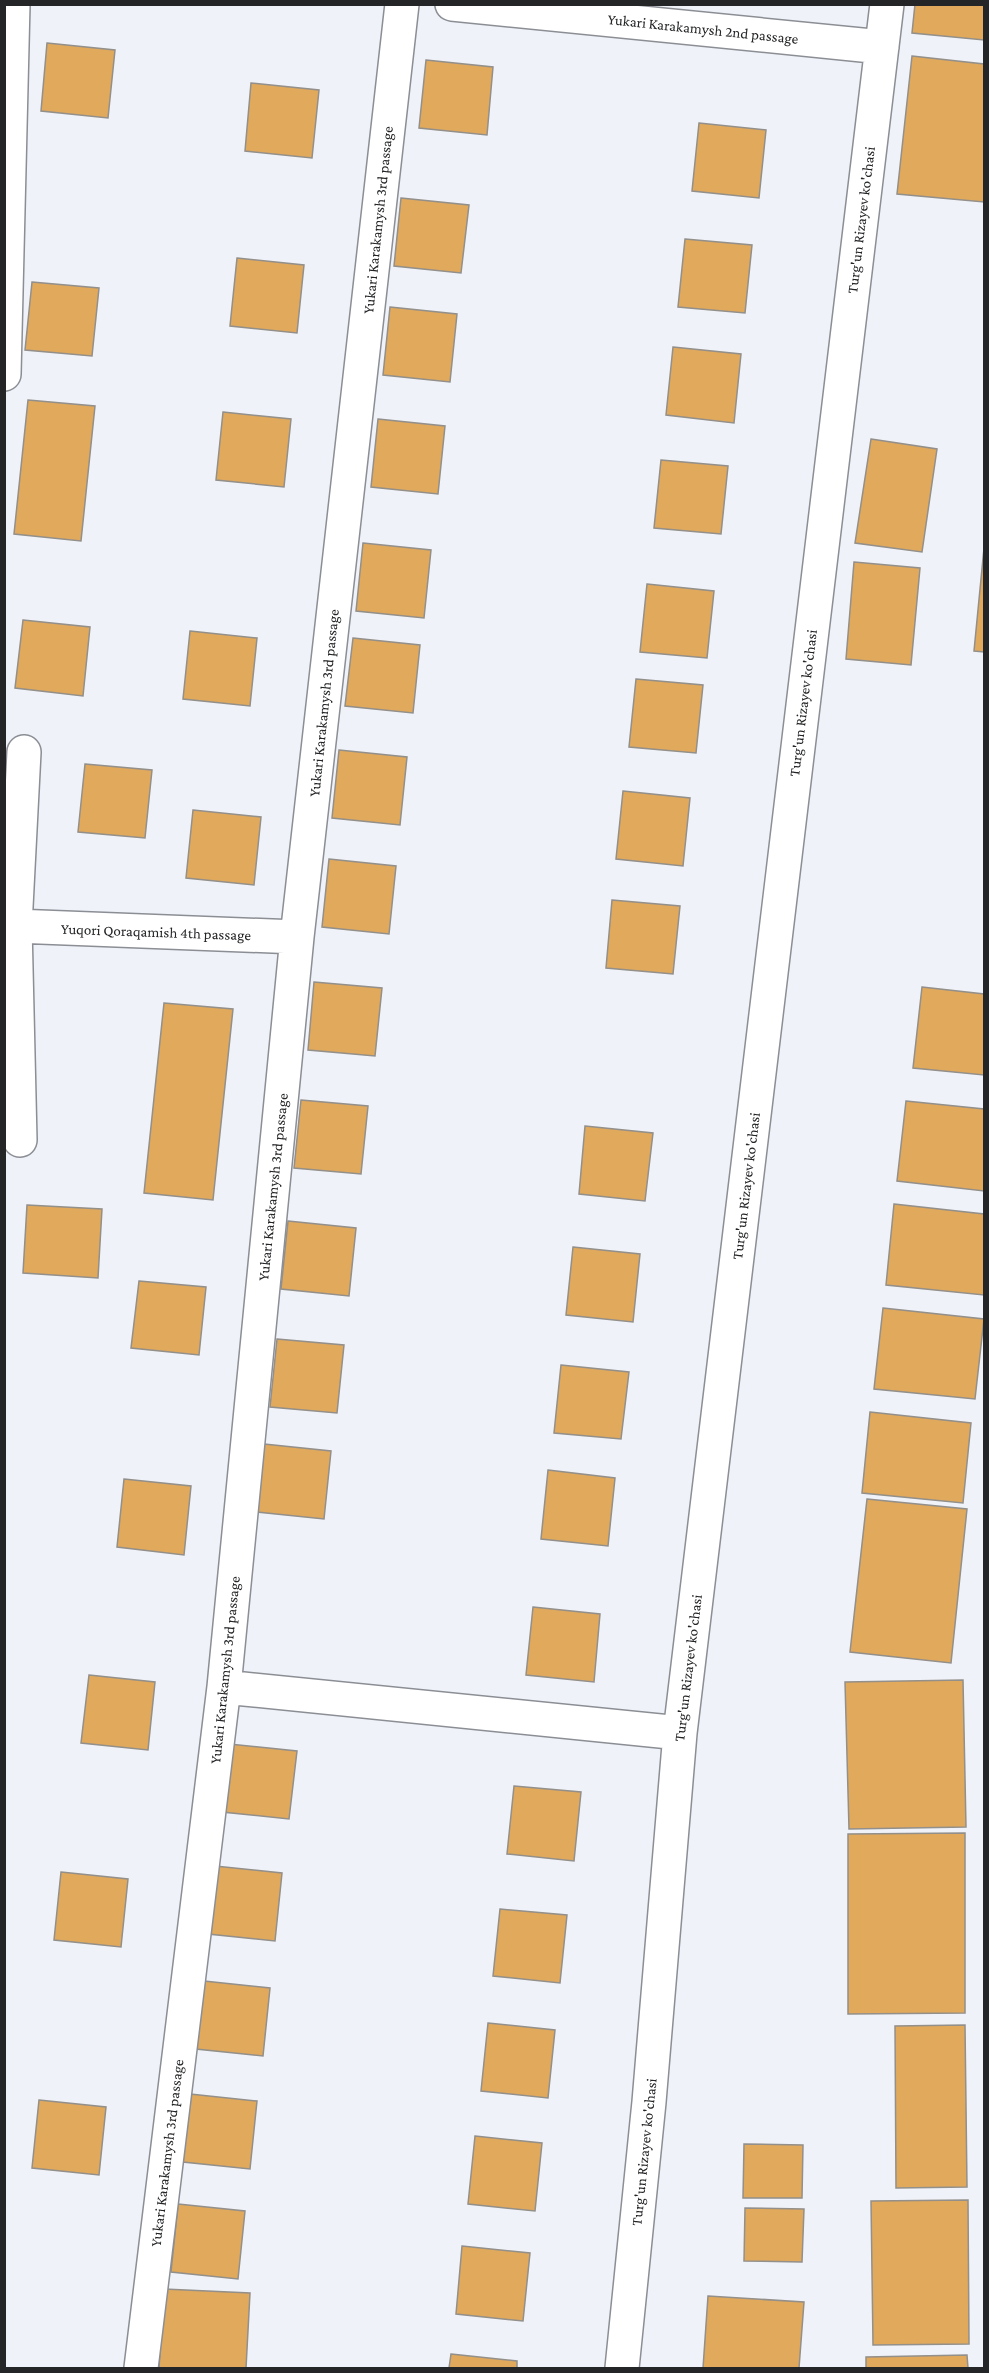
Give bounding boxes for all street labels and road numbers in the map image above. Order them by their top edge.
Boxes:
street label: Yukari Karakamysh 2nd passage [607,11,800,48]
street label: Yukari Karakamysh 3rd passage [360,125,397,315]
street label: Turg'un Rizayev ko'chasi [844,145,879,295]
street label: Yukari Karakamysh 3rd passage [306,608,343,798]
street label: Turg'un Rizayev ko'chasi [786,628,821,778]
street label: Yuqori Qoraqamish 4th passage [61,921,252,944]
street label: Yukari Karakamysh 3rd passage [255,1092,292,1282]
street label: Turg'un Rizayev ko'chasi [729,1111,764,1261]
street label: Yukari Karakamysh 3rd passage [207,1575,244,1765]
street label: Turg'un Rizayev ko'chasi [671,1593,706,1743]
street label: Yukari Karakamysh 3rd passage [148,2058,187,2248]
street label: Turg'un Rizayev ko'chasi [628,2077,661,2227]

